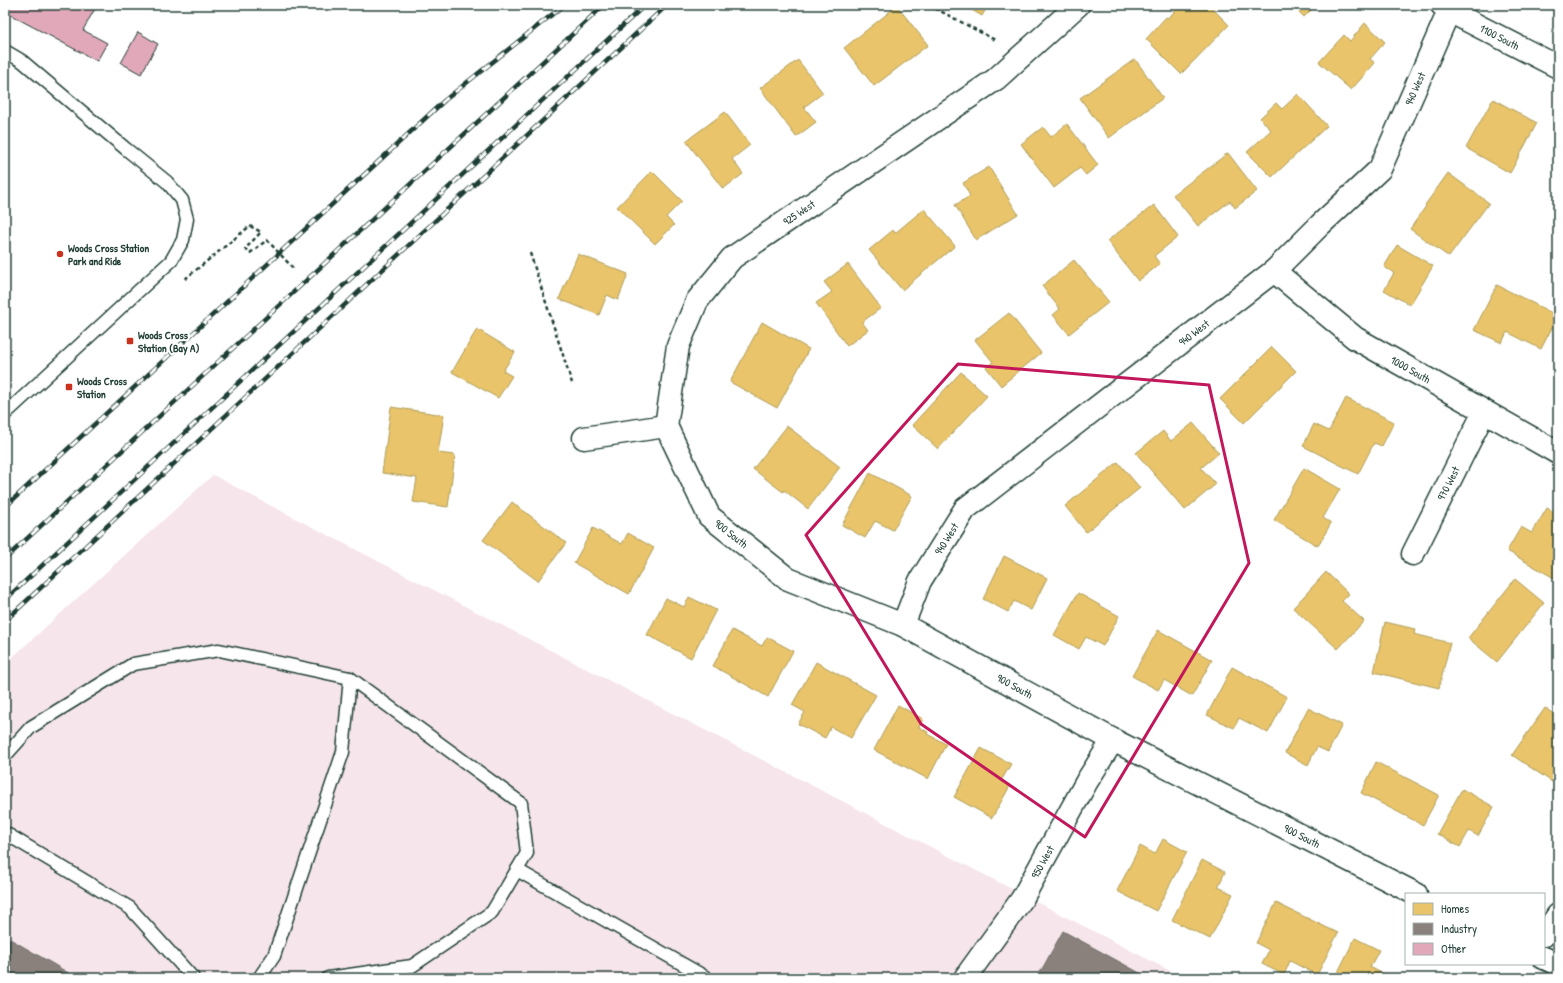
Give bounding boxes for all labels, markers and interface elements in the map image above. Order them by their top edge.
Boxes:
street label: 1100 South [1477,21,1522,53]
street label: 940 West [1402,70,1429,107]
street label: 925 West [780,197,818,228]
place label: Woods Cross Station Park and Ride [68,241,149,268]
marker: Woods Cross Station Park and Ride [55,249,65,259]
street label: 940 West [1176,316,1212,349]
place label: Woods Cross Station (Bay A) [138,328,199,356]
marker: Woods Cross Station (Bay A) [125,336,135,346]
street label: 1000 South [1388,353,1433,387]
place label: Woods Cross Station [77,374,128,401]
marker: Woods Cross Station [64,382,74,392]
street label: 970 West [1434,464,1463,503]
street label: 900 South [712,516,751,551]
street label: 940 West [931,520,962,557]
street label: 900 South [994,671,1035,702]
street label: 900 South [1281,821,1323,851]
street label: 950 West [1028,843,1057,881]
legend [1405,893,1545,965]
text: Homes [1441,900,1469,917]
text: Industry [1441,920,1477,937]
text: Other [1441,940,1467,957]

